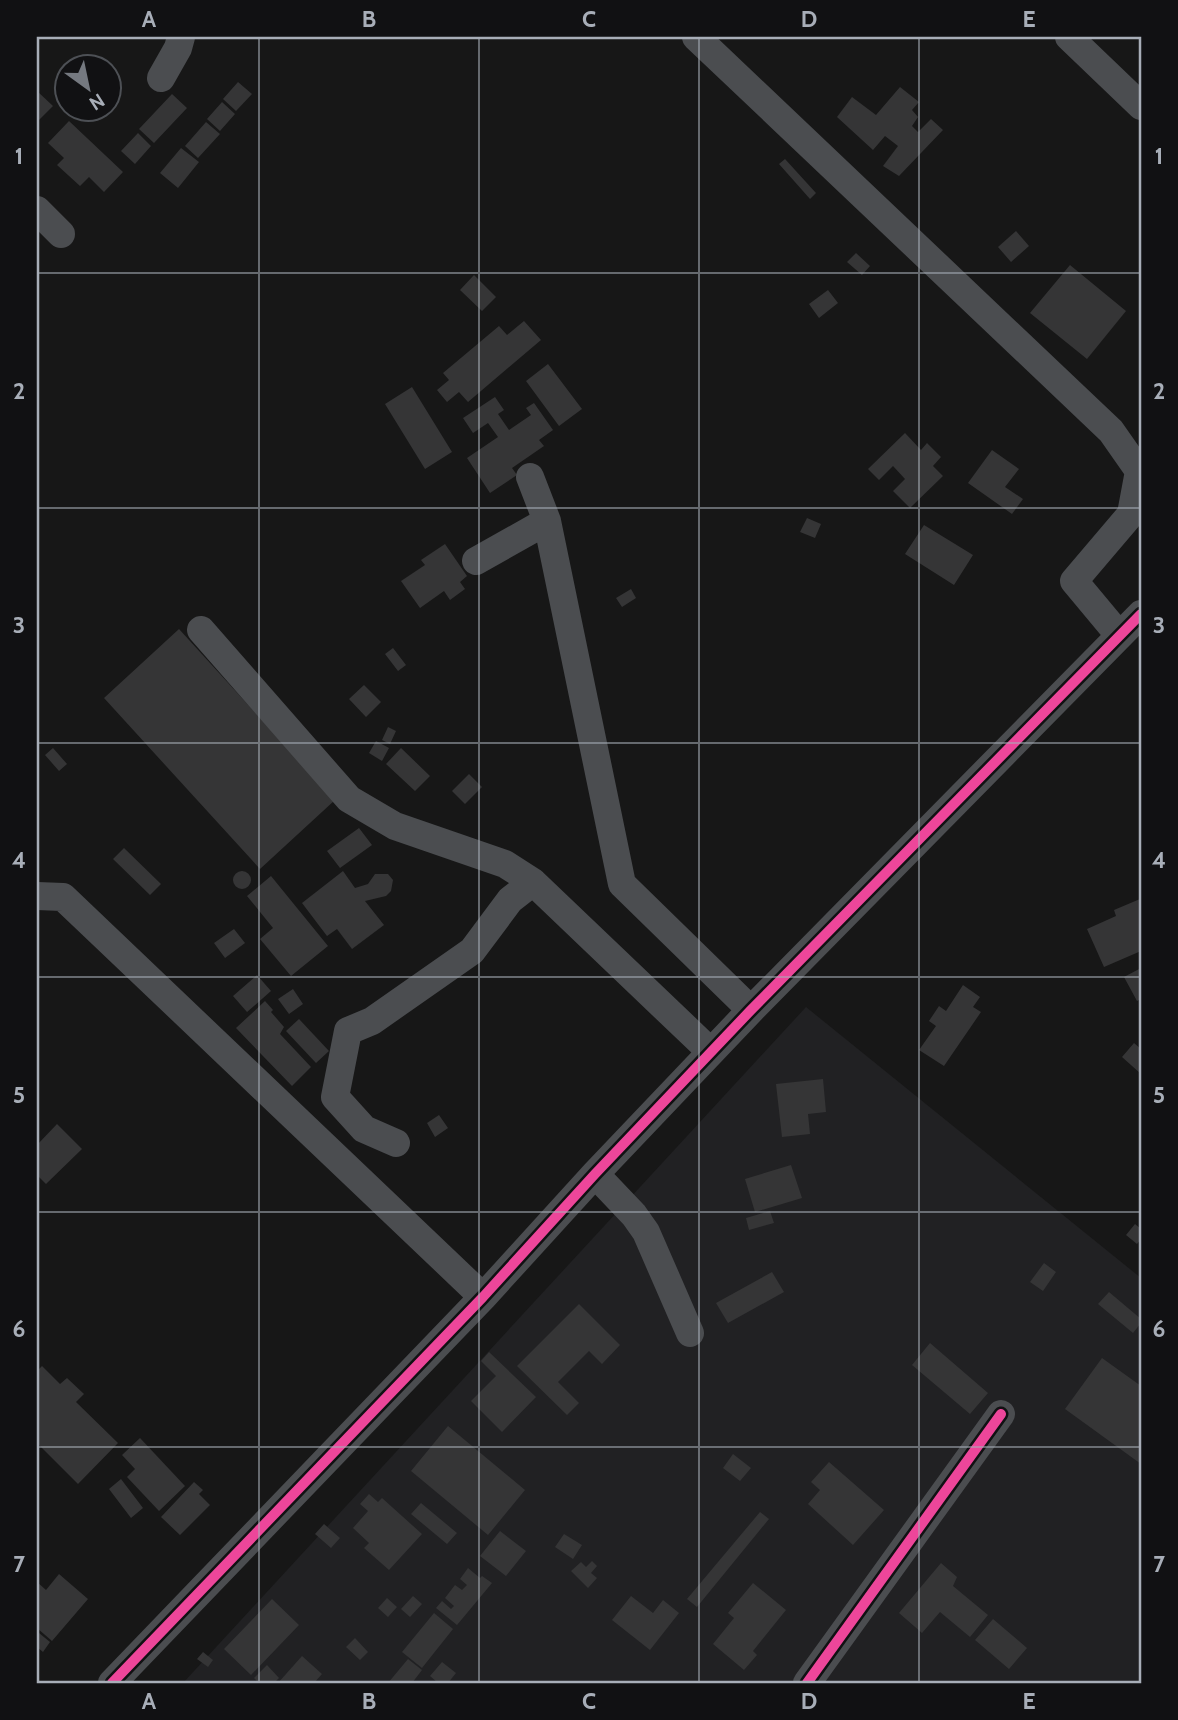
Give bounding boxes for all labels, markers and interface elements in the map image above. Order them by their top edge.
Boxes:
text: A [142,5,157,33]
text: B [362,5,376,33]
text: C [582,5,596,33]
text: D [801,5,817,33]
text: E [1022,5,1036,33]
north arrow [52,52,122,122]
text: N [85,89,109,115]
text: 1 [15,142,23,170]
text: 1 [1155,142,1163,170]
text: 2 [13,377,25,405]
text: 2 [1153,377,1165,405]
text: 3 [13,611,25,639]
text: 3 [1153,611,1165,639]
text: 4 [12,846,26,874]
text: 4 [1152,846,1166,874]
text: 5 [13,1081,25,1109]
text: 5 [1153,1081,1165,1109]
text: 6 [13,1315,25,1343]
text: 6 [1153,1315,1165,1343]
text: 7 [13,1550,25,1578]
text: 7 [1153,1550,1165,1578]
text: A [142,1687,157,1715]
text: B [362,1687,376,1715]
text: C [582,1687,596,1715]
text: D [801,1687,817,1715]
text: E [1022,1687,1036,1715]

